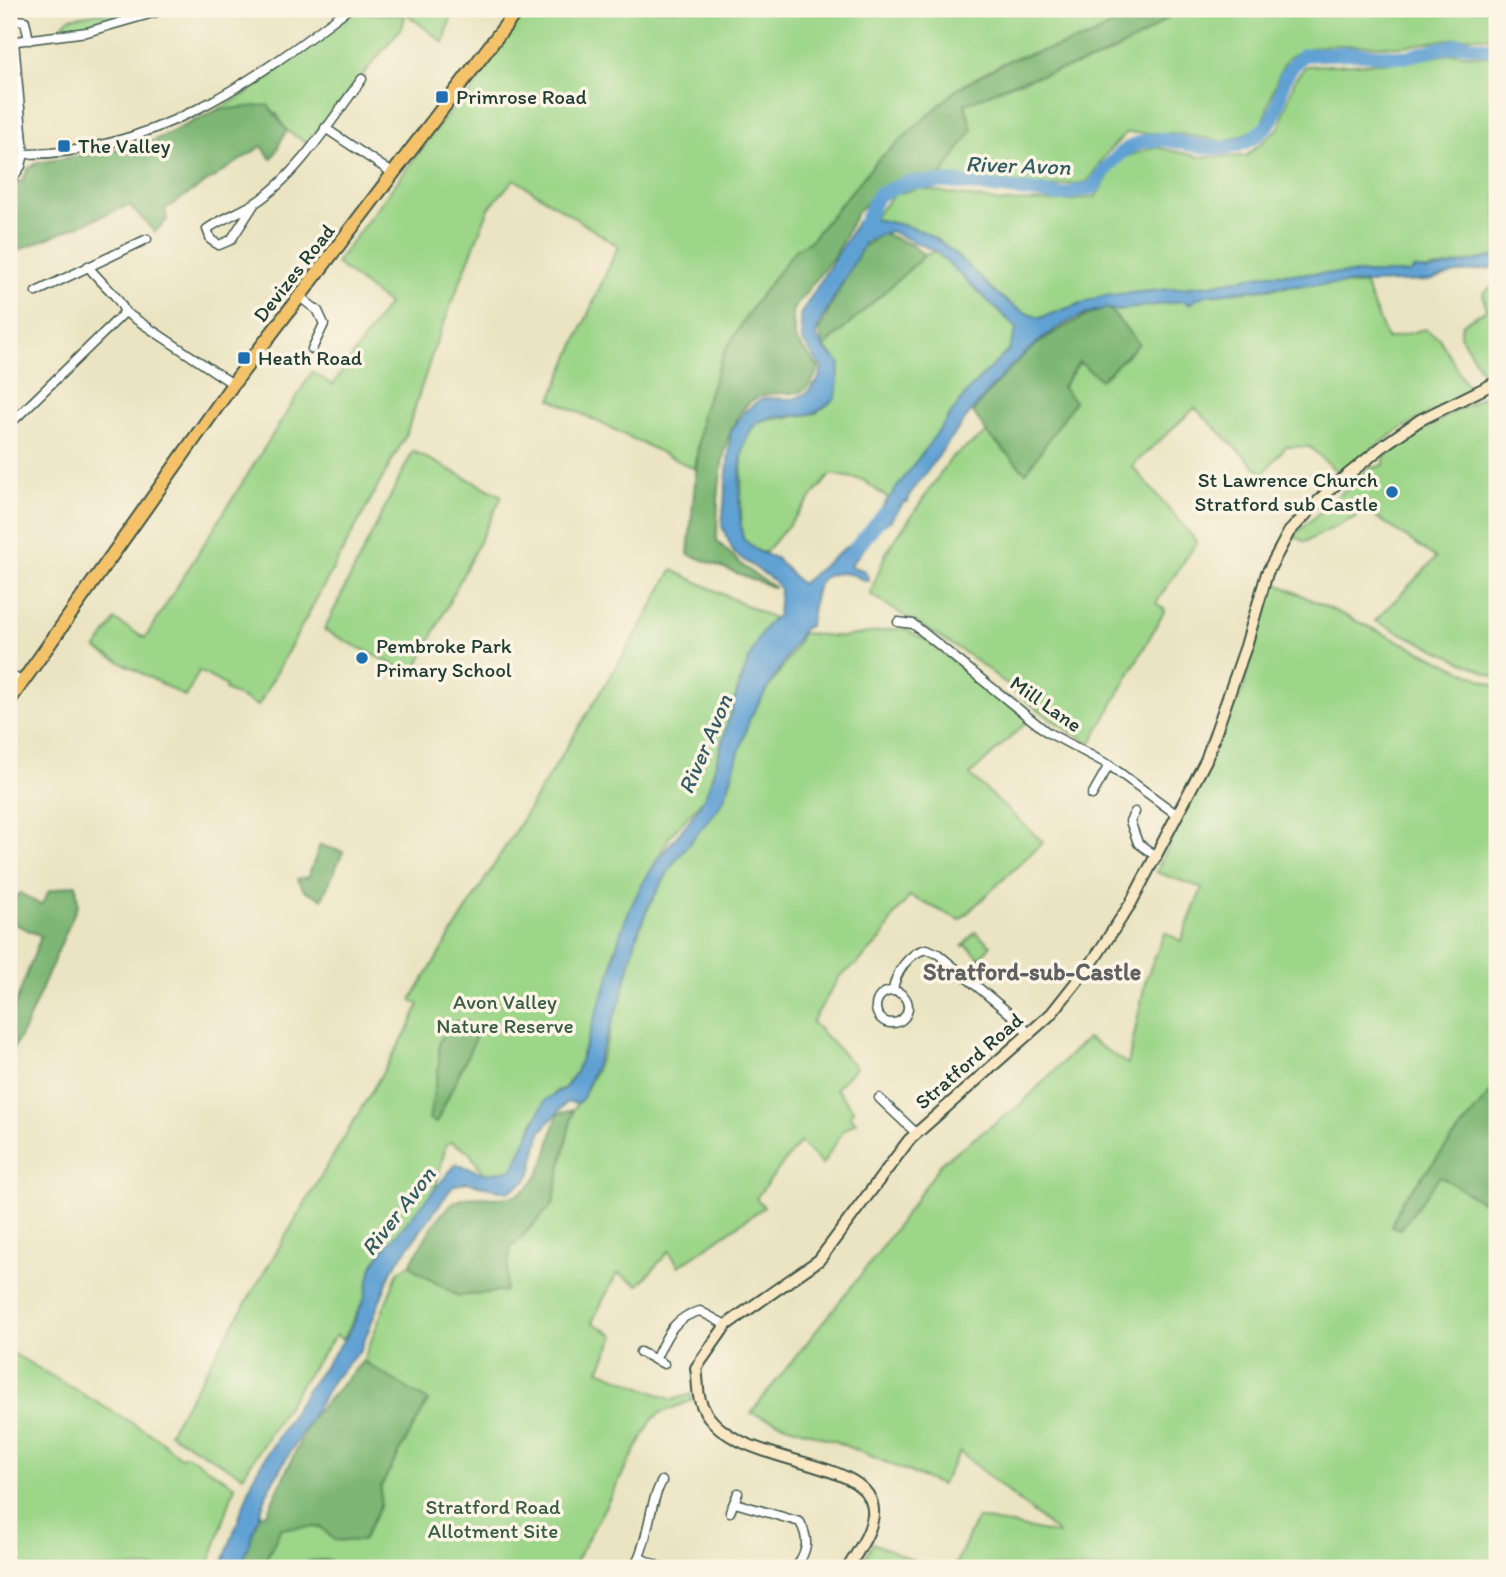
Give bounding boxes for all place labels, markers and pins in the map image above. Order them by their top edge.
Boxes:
place label: Primrose Road [456,84,587,109]
marker: Primrose Road [434,89,450,105]
place label: The Valley [78,133,171,158]
marker: The Valley [56,138,72,154]
place label: Heath Road [258,345,363,370]
marker: Heath Road [236,350,252,366]
place label: St Lawrence Church Stratford sub Castle [1194,467,1378,516]
marker: St Lawrence Church Stratford sub Castle [1384,484,1400,500]
place label: Pembroke Park Primary School [376,633,512,682]
marker: Pembroke Park Primary School [354,650,370,666]

